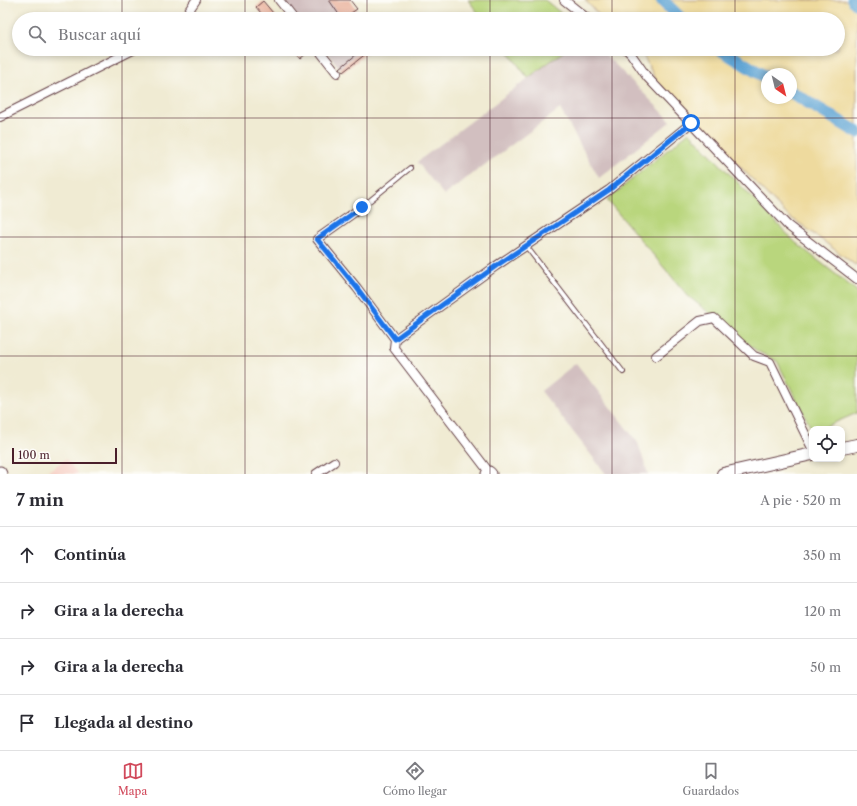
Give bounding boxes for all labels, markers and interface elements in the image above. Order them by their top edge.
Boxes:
search box [12,12,845,56]
icon: search [26,23,48,45]
text: Buscar aquí [58,25,141,44]
north arrow [761,68,797,104]
route start [682,114,700,132]
route end [353,198,371,216]
map controls [809,426,845,462]
button: locate [809,426,845,462]
scale bar [12,446,117,465]
text: 100 m [18,448,50,462]
text: 7 min [16,490,64,510]
text: A pie · 520 m [760,492,841,508]
icon: ahead [16,544,38,566]
text: Continúa [54,545,126,564]
text: 350 m [803,547,841,563]
icon: right [16,600,38,622]
text: Gira a la derecha [54,601,184,620]
text: 120 m [804,603,841,619]
icon: right [16,656,38,678]
text: Gira a la derecha [54,657,184,676]
text: 50 m [810,659,841,675]
icon: arrive [16,712,38,734]
text: Llegada al destino [54,713,193,732]
tab: Mapa [118,760,147,798]
tab: Cómo llegar [383,760,447,798]
tab: Guardados [682,760,739,798]

